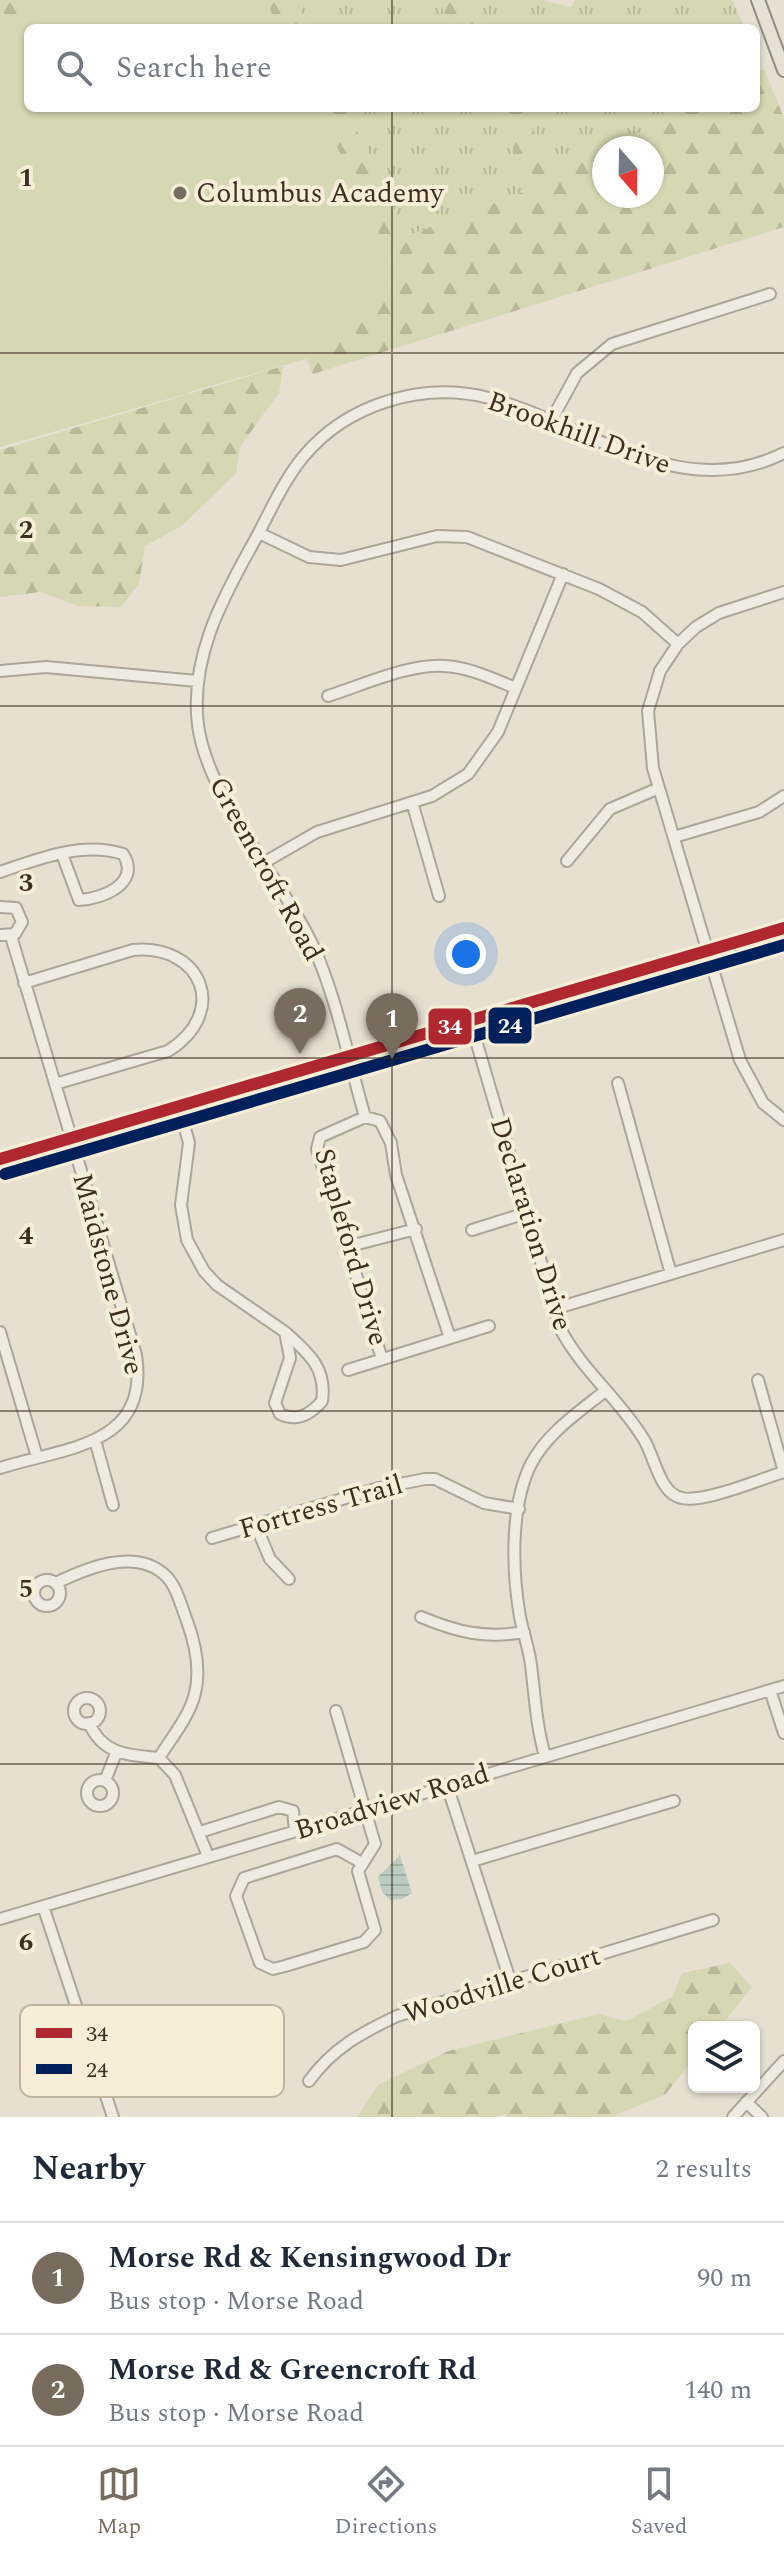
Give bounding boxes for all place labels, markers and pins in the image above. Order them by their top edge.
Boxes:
place label: Columbus Academy [196,172,445,215]
marker: Columbus Academy [171,184,189,202]
pin: 2 [274,988,326,1054]
pin: 1 [366,993,418,1059]

